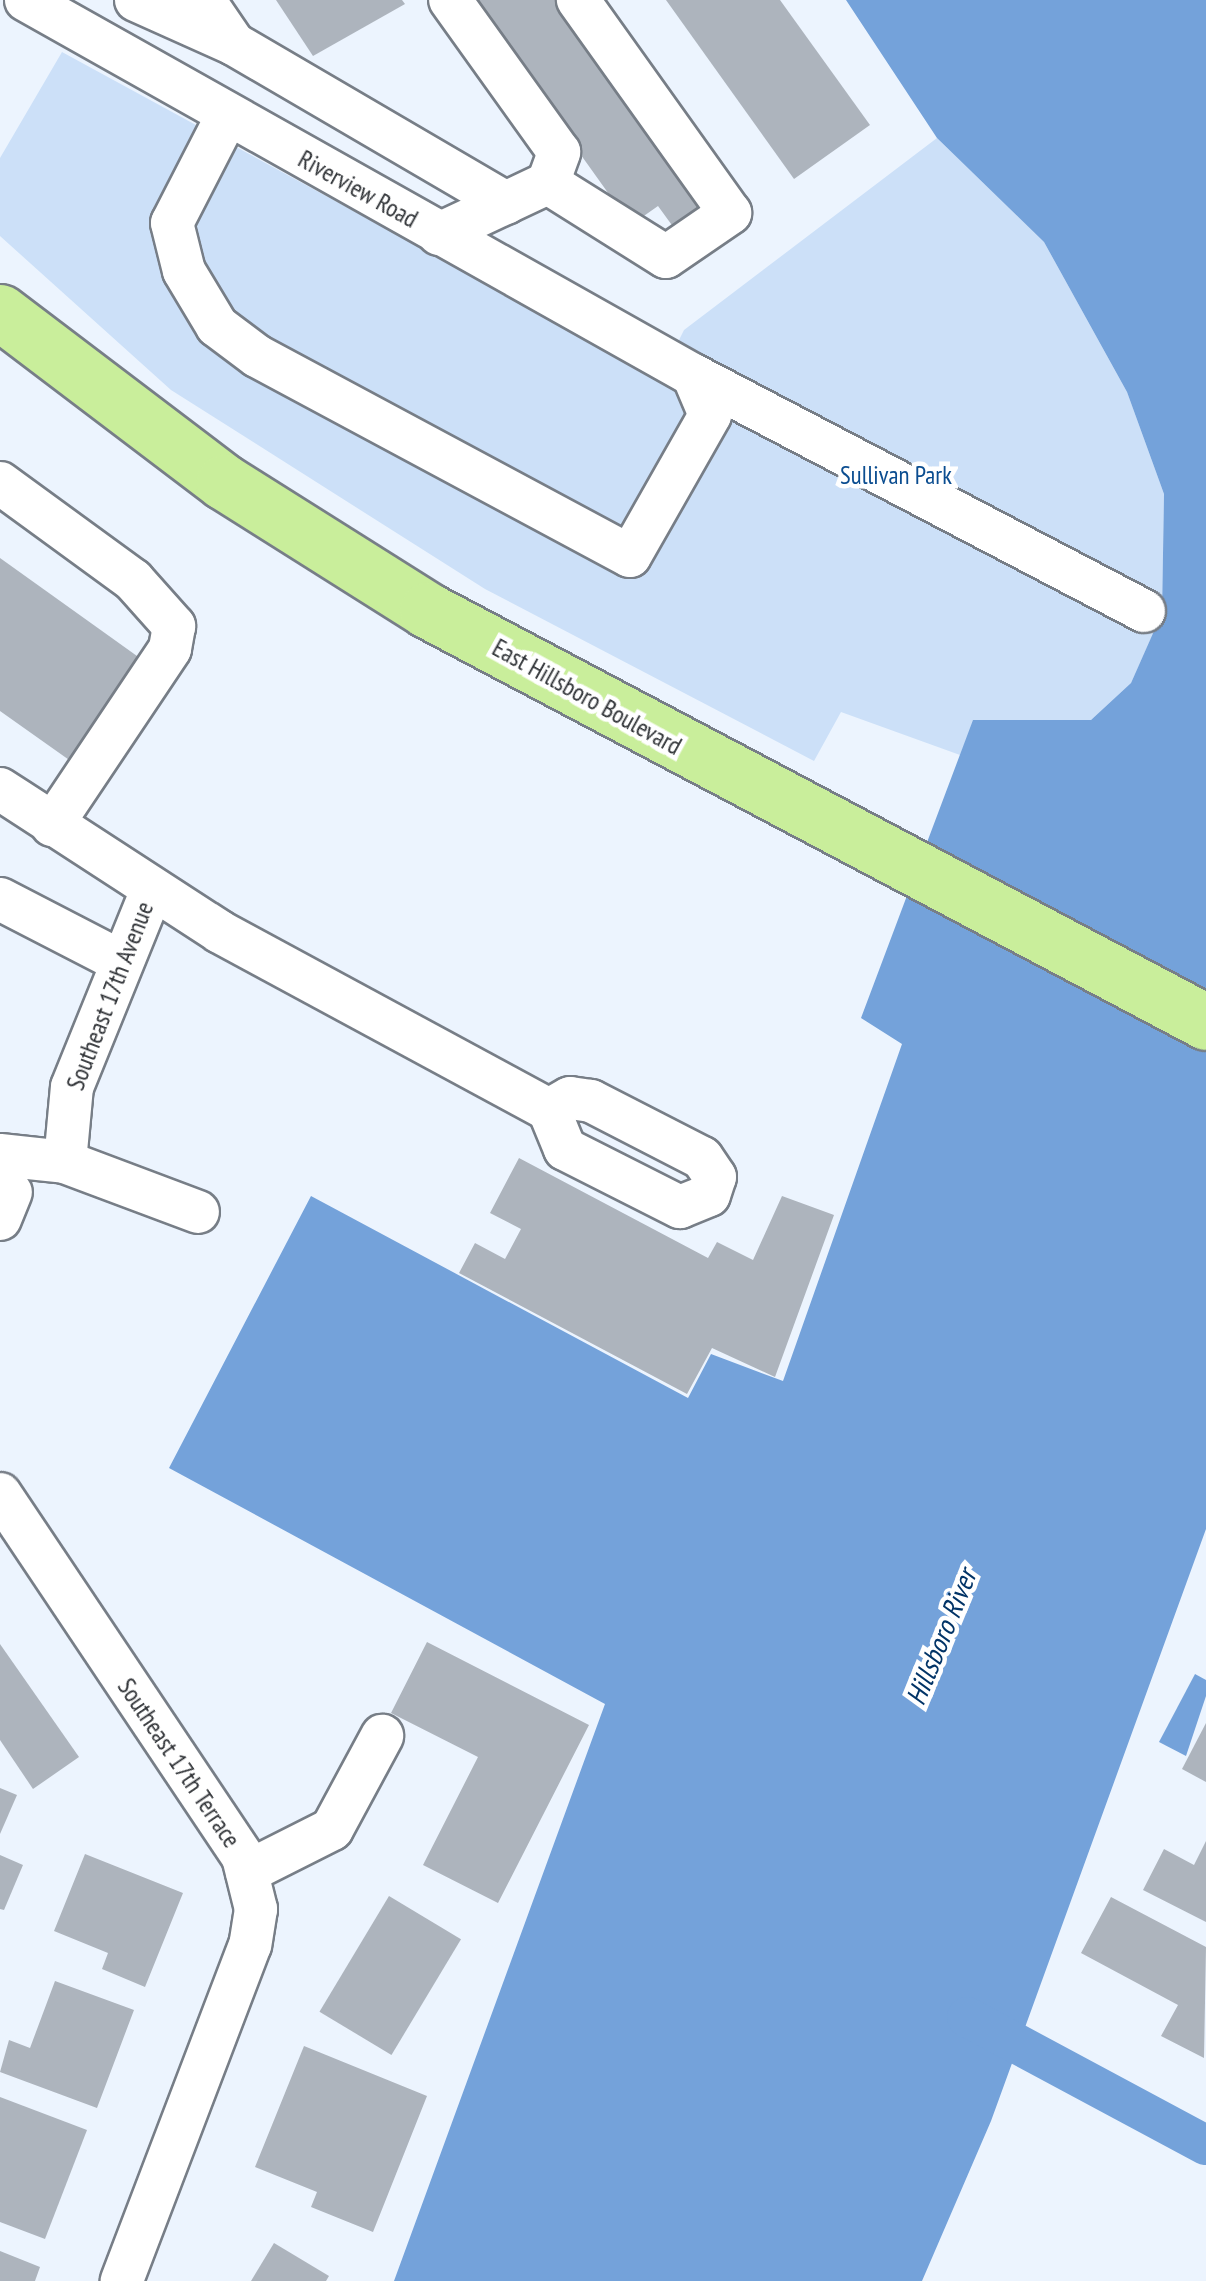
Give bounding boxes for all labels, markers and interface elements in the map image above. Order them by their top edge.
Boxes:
street label: Riverview Road [293,144,423,234]
park label: Sullivan Park [840,460,952,490]
street label: East Hillsboro Boulevard [487,633,687,761]
street label: Southeast 17th Avenue [60,897,160,1095]
water label: Hillsboro River [899,1564,983,1710]
street label: Southeast 17th Terrace [111,1673,247,1853]

